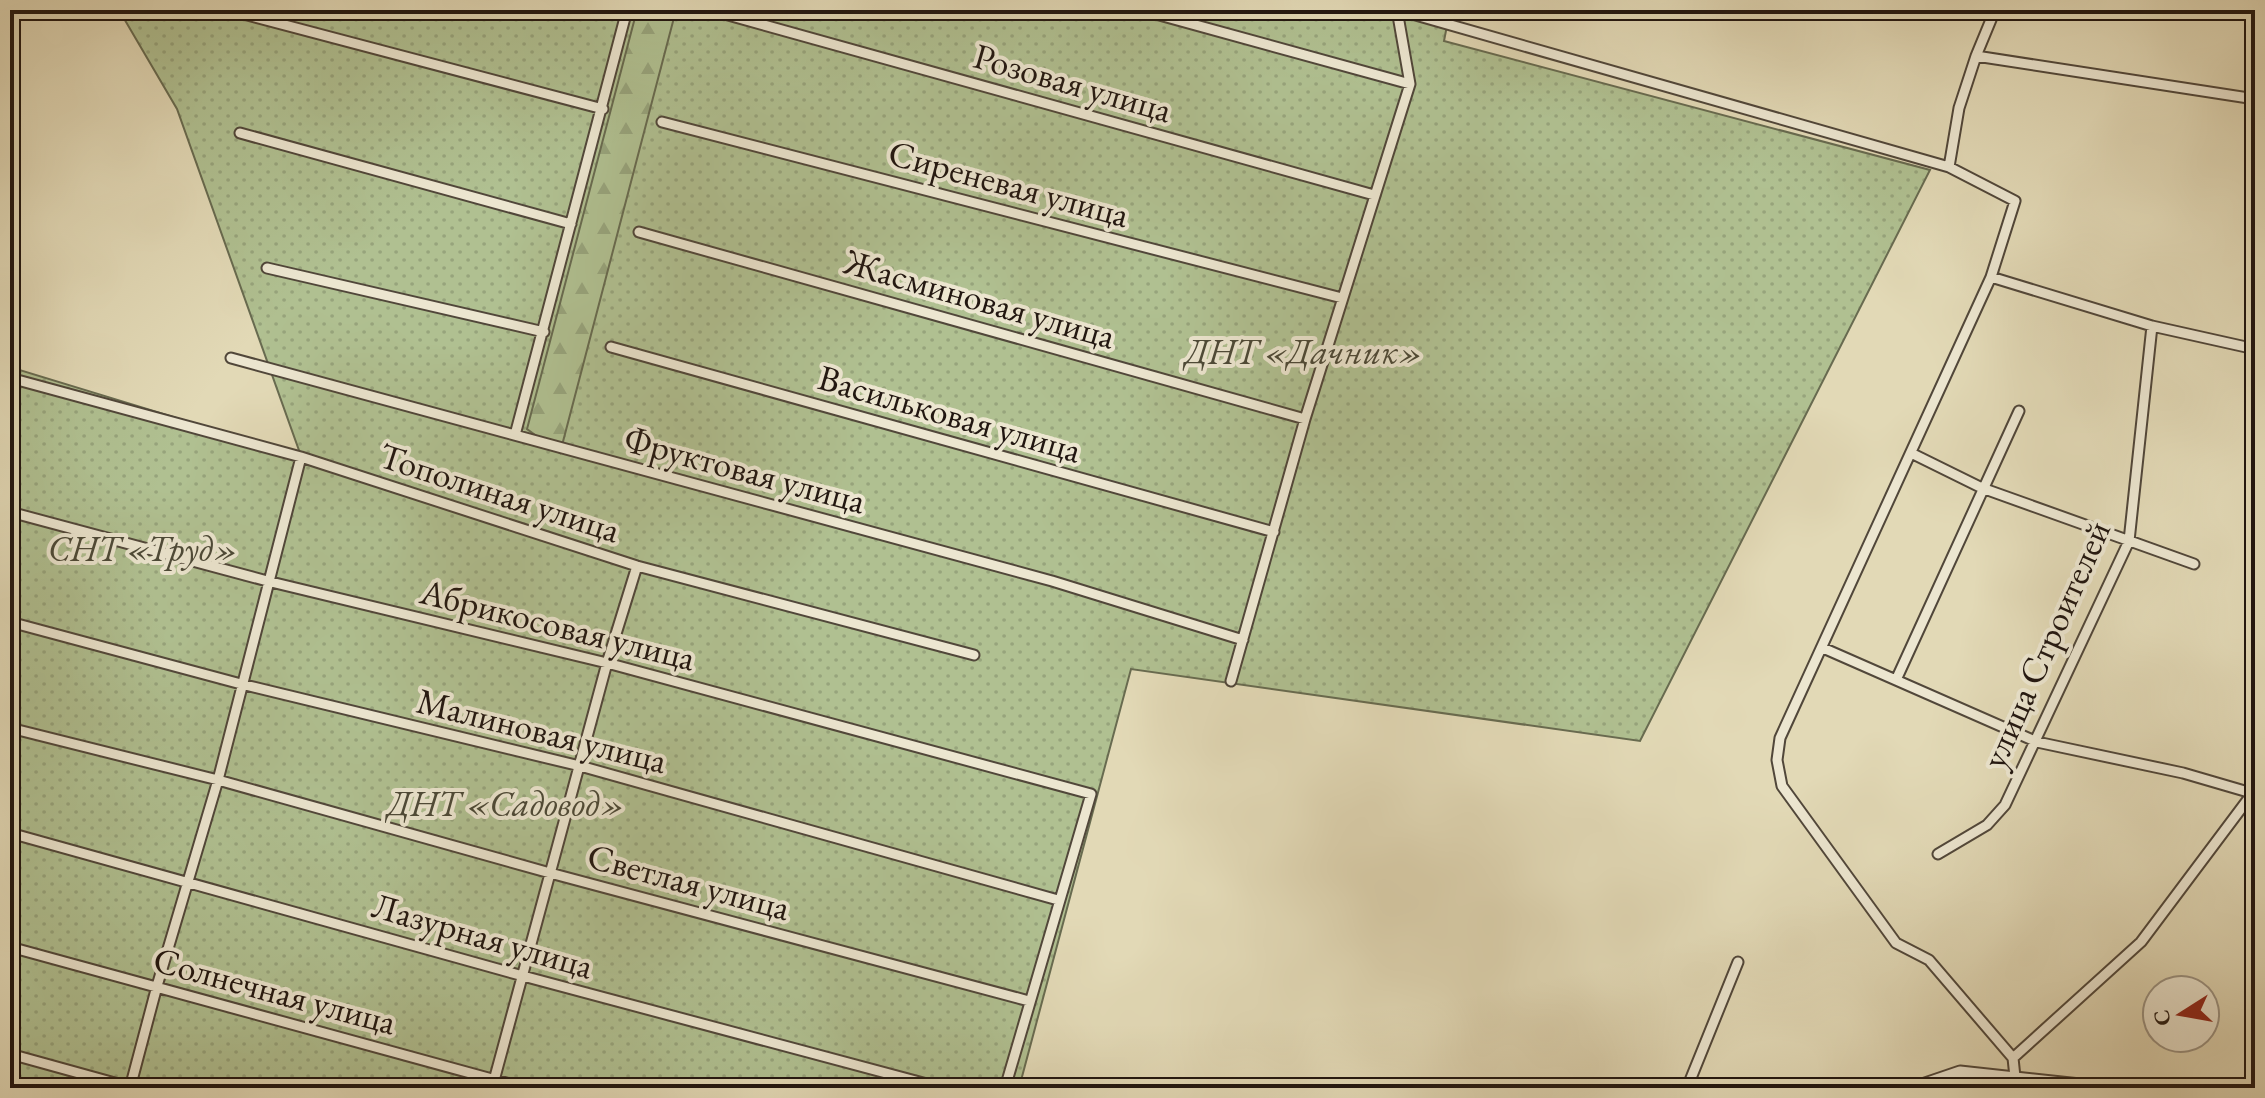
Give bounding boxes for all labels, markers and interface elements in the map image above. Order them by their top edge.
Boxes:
street label: Розовая улица [968,32,1178,133]
street label: Сиреневая улица [883,129,1135,238]
street label: Жасминовая улица [838,237,1121,360]
park label: ДНТ «Дачник» [1182,328,1423,375]
street label: Васильковая улица [813,354,1087,474]
street label: Фруктовая улица [619,415,871,524]
street label: Тополиная улица [374,432,627,554]
street label: улица Строителей [1970,513,2121,775]
park label: СНТ «Труд» [48,525,238,572]
street label: Абрикосовая улица [415,567,701,682]
street label: Малиновая улица [412,677,672,784]
park label: ДНТ «Садовод» [384,780,625,827]
street label: Светлая улица [582,832,796,931]
street label: Лазурная улица [367,882,599,990]
street label: Солнечная улица [148,936,402,1046]
north arrow [2141,974,2221,1054]
text: С [2146,1007,2178,1028]

